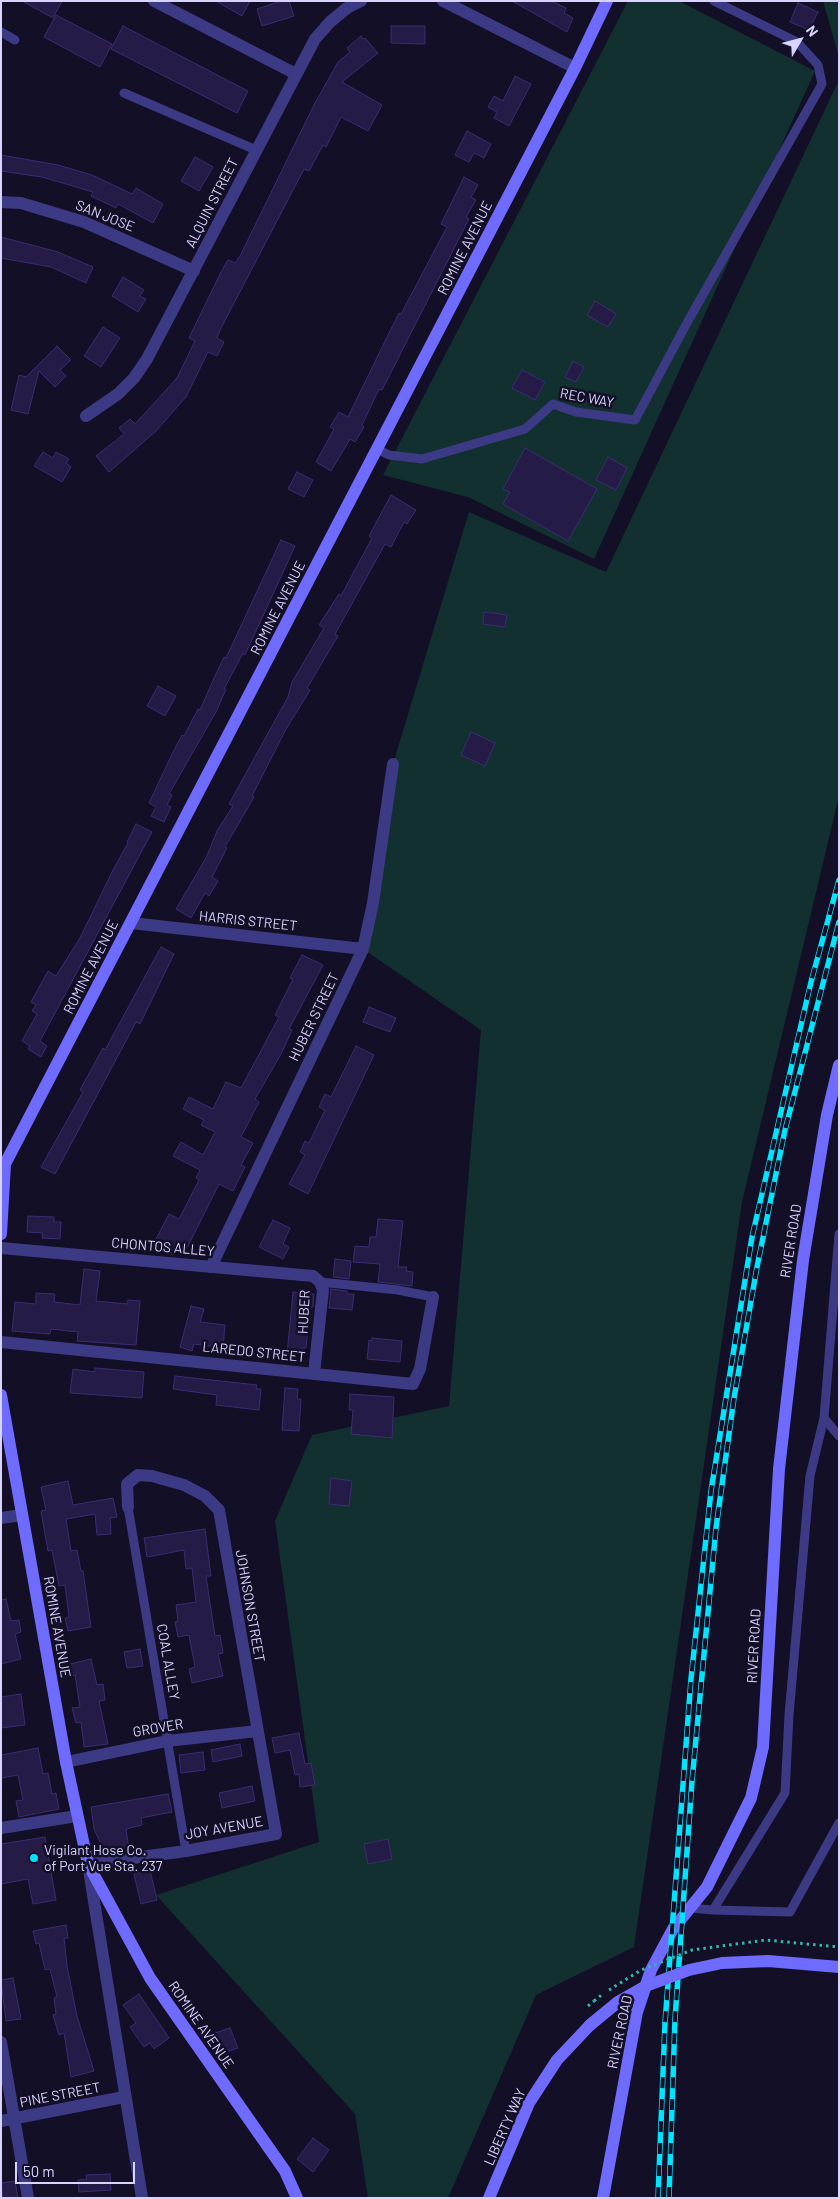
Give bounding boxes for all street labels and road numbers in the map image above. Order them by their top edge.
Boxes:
street label: ALQUIN STREET [182,155,242,251]
street label: SAN JOSE [73,197,137,235]
street label: ROMINE AVENUE [434,198,496,298]
street label: REC WAY [559,385,615,411]
street label: ROMINE AVENUE [247,558,309,658]
street label: HARRIS STREET [198,907,298,935]
street label: ROMINE AVENUE [60,917,122,1017]
street label: HUBER STREET [285,970,343,1064]
street label: RIVER ROAD [777,1203,805,1279]
street label: CHONTOS ALLEY [111,1234,215,1260]
street label: HUBER [294,1290,314,1334]
street label: LAREDO STREET [202,1338,306,1366]
street label: JOHNSON STREET [232,1549,268,1663]
street label: ROMINE AVENUE [40,1575,74,1679]
street label: RIVER ROAD [744,1608,764,1684]
street label: COAL ALLEY [153,1623,183,1701]
street label: GROVER [132,1715,184,1741]
street label: JOY AVENUE [184,1813,264,1843]
street label: ROMINE AVENUE [165,1978,237,2072]
street label: RIVER ROAD [604,1994,636,2070]
street label: PINE STREET [18,2079,102,2111]
street label: LIBERTY WAY [481,2086,529,2168]

